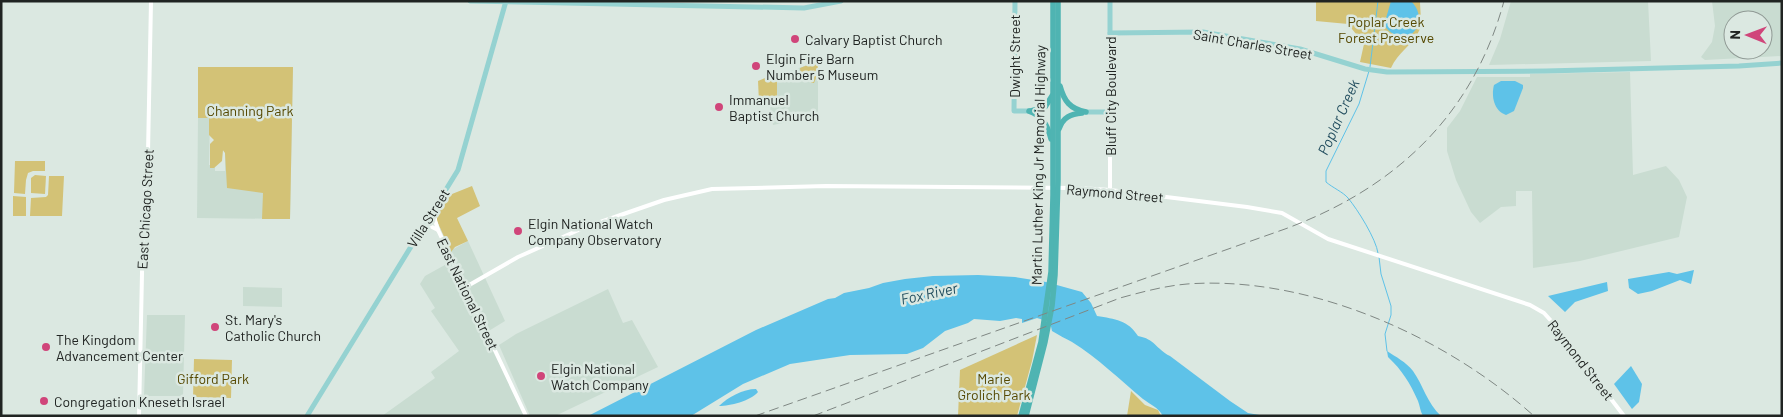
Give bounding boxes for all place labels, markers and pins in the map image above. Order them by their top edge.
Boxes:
place label: Calvary Baptist Church [805,31,942,48]
marker: Calvary Baptist Church [789,33,801,45]
place label: Elgin Fire Barn Number 5 Museum [766,50,878,83]
marker: Elgin Fire Barn Number 5 Museum [750,60,762,72]
place label: Immanuel Baptist Church [729,91,819,124]
marker: Immanuel Baptist Church [713,101,725,113]
place label: Elgin National Watch Company Observatory [528,215,662,248]
marker: Elgin National Watch Company Observatory [512,225,524,237]
place label: St. Mary's Catholic Church [225,311,321,344]
marker: St. Mary's Catholic Church [209,321,221,333]
place label: The Kingdom Advancement Center [56,331,183,364]
marker: The Kingdom Advancement Center [40,341,52,353]
place label: Elgin National Watch Company [551,360,649,393]
marker: Elgin National Watch Company [535,370,547,382]
place label: Congregation Kneseth Israel [54,393,225,410]
marker: Congregation Kneseth Israel [38,395,50,407]

